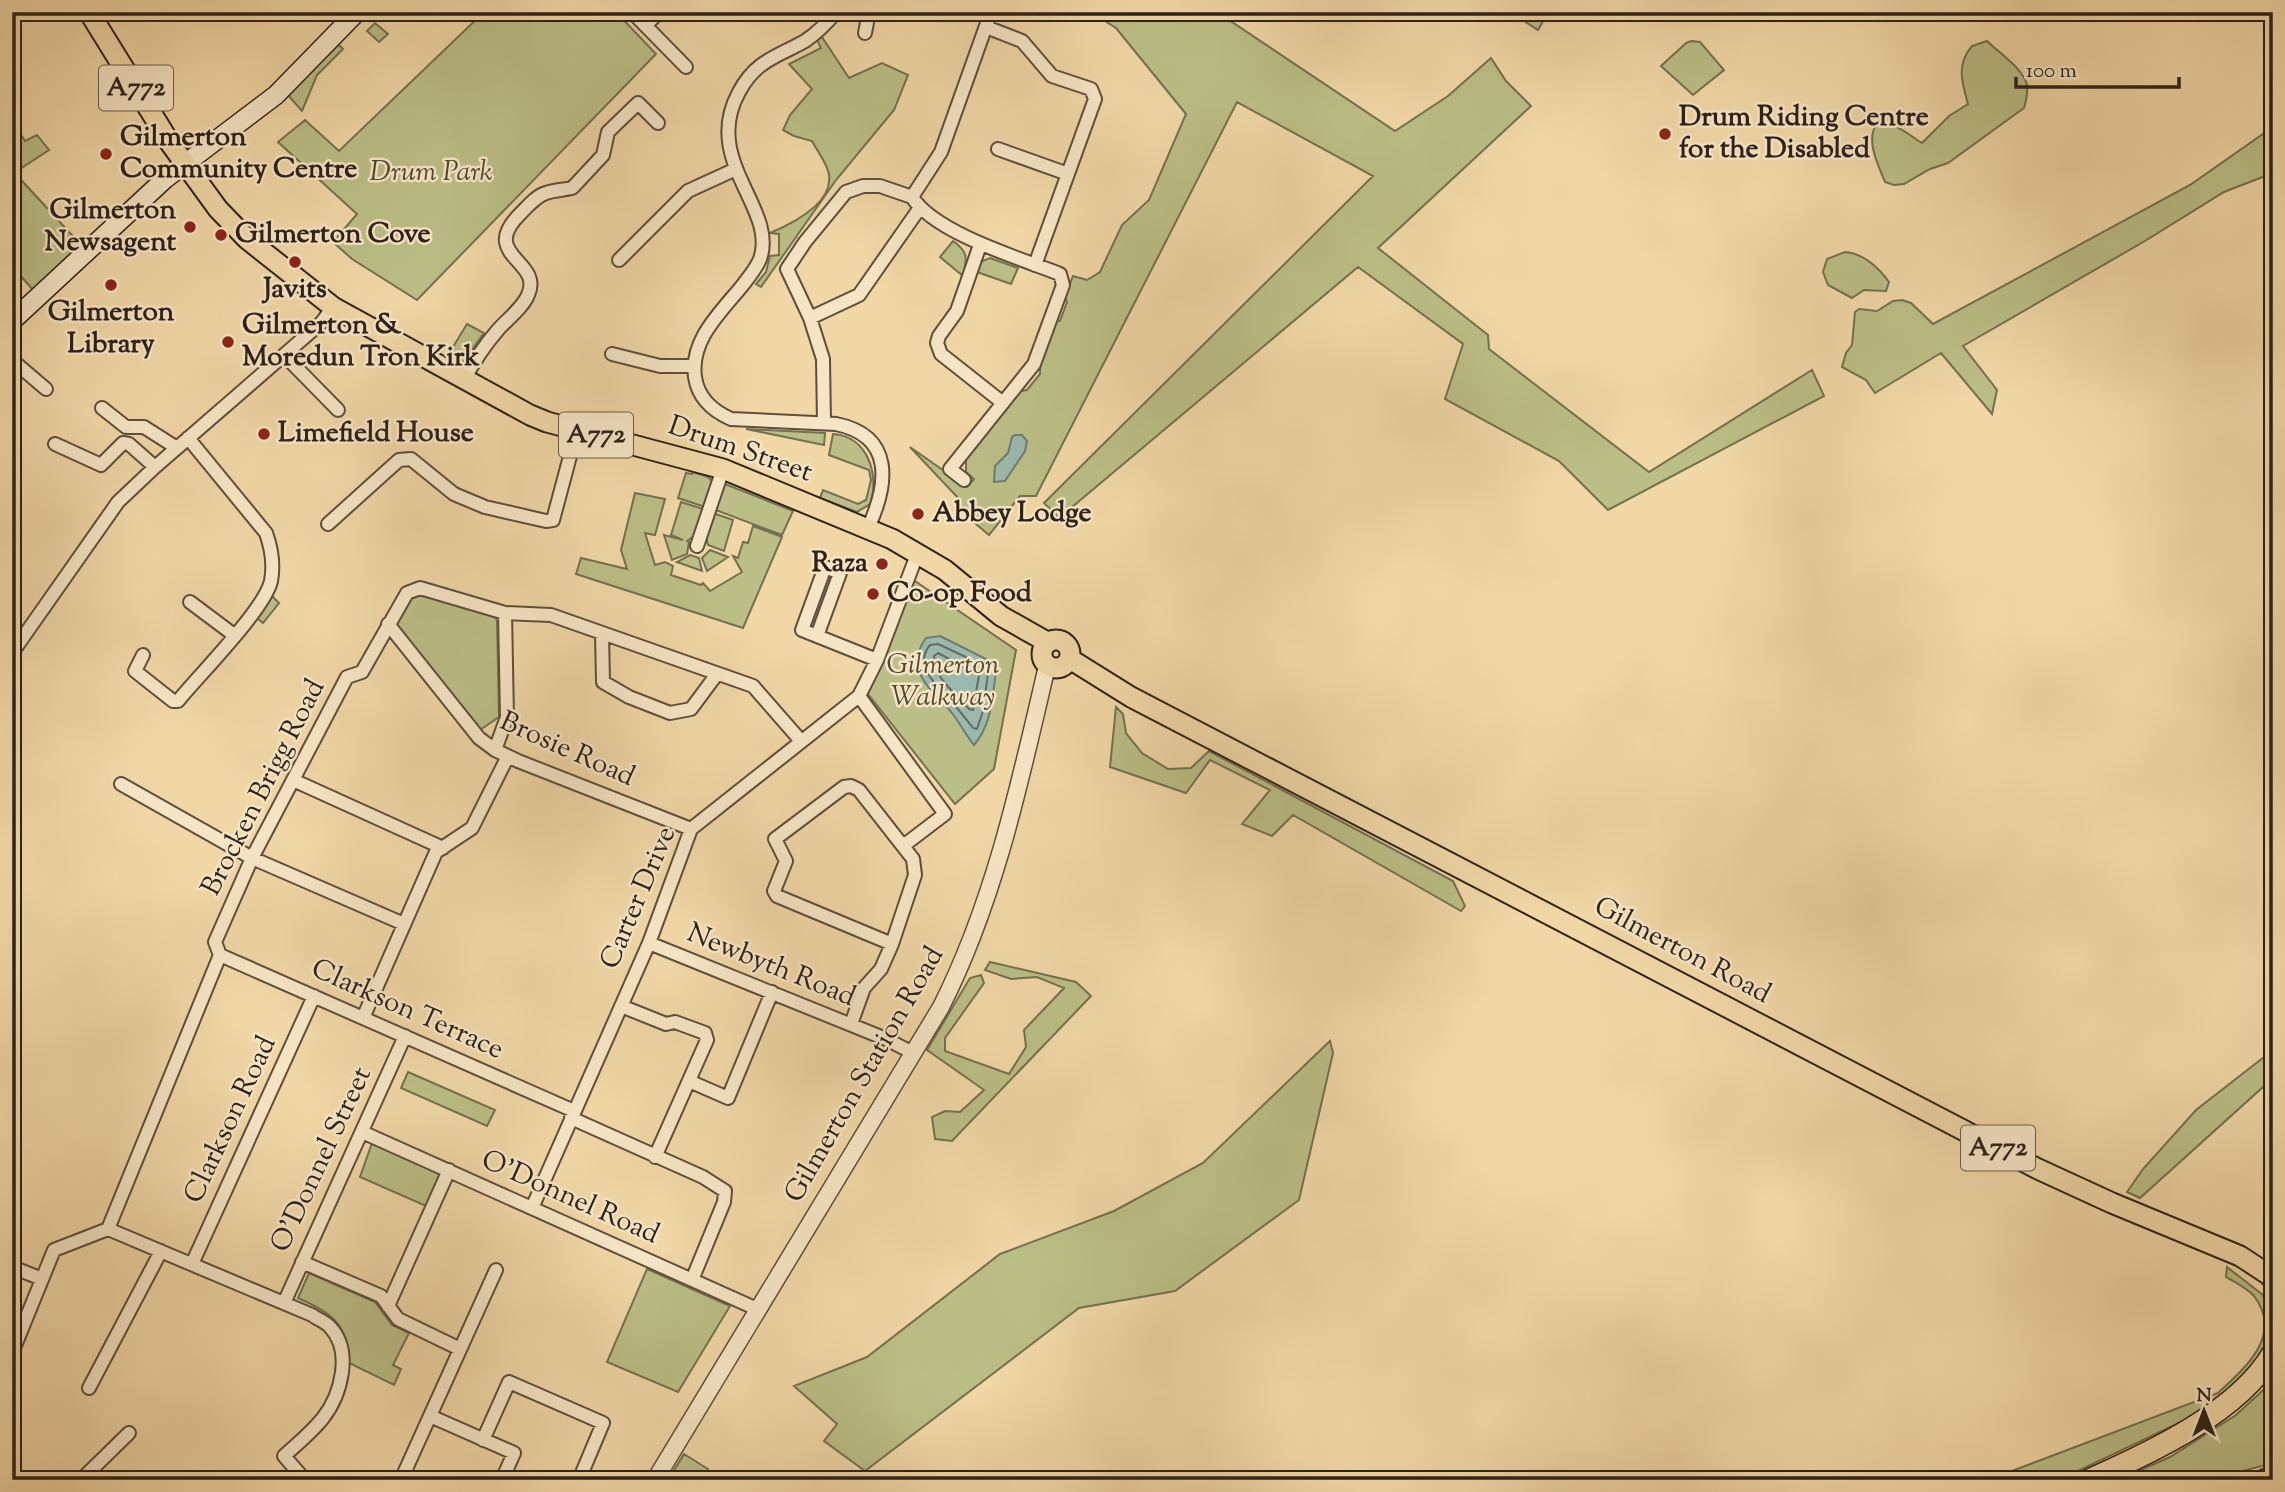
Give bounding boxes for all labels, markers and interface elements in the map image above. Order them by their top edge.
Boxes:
scale bar [2016,46,2178,90]
text: 100 m [2026,57,2077,87]
road number: A772 [99,66,173,110]
place label: Drum Riding Centre for the Disabled [1679,98,1929,170]
place label: Gilmerton Community Centre [120,118,357,190]
marker: Drum Riding Centre for the Disabled [1657,126,1673,142]
marker: Gilmerton Community Centre [98,146,114,162]
park label: Drum Park [370,153,493,193]
place label: Gilmerton Newsagent [45,191,176,263]
place label: Gilmerton Cove [235,215,431,255]
marker: Gilmerton Newsagent [182,219,198,235]
marker: Gilmerton Cove [213,227,229,243]
marker: Javits [287,254,303,270]
place label: Javits [261,270,327,310]
marker: Gilmerton Library [103,277,119,293]
place label: Gilmerton Library [48,293,175,365]
place label: Gilmerton & Moredun Tron Kirk [242,306,480,378]
marker: Gilmerton & Moredun Tron Kirk [220,334,236,350]
street label: Drum Street [662,407,818,493]
road number: A772 [559,412,633,458]
place label: Limefield House [278,414,474,454]
marker: Limefield House [256,426,272,442]
place label: Abbey Lodge [932,494,1092,534]
marker: Abbey Lodge [910,506,926,522]
place label: Raza [811,544,868,584]
marker: Raza [874,556,890,572]
place label: Co-op Food [887,574,1032,614]
marker: Co-op Food [865,586,881,602]
park label: Gilmerton Walkway [886,646,1000,718]
street label: Brocken Brigg Road [192,673,336,903]
street label: Brosie Road [493,702,641,798]
street label: Carter Drive [591,820,687,976]
street label: Gilmerton Road [1586,887,1778,1015]
street label: Newbyth Road [681,914,861,1018]
street label: Gilmerton Station Road [775,939,955,1210]
street label: Clarkson Terrace [304,950,510,1070]
street label: Clarkson Road [175,1030,287,1210]
street label: O'Donnel Street [261,1060,383,1259]
road number: A772 [1961,1126,2035,1170]
street label: O'Donnel Road [475,1141,666,1255]
north arrow [2170,1376,2240,1446]
text: N [2196,1383,2212,1410]

